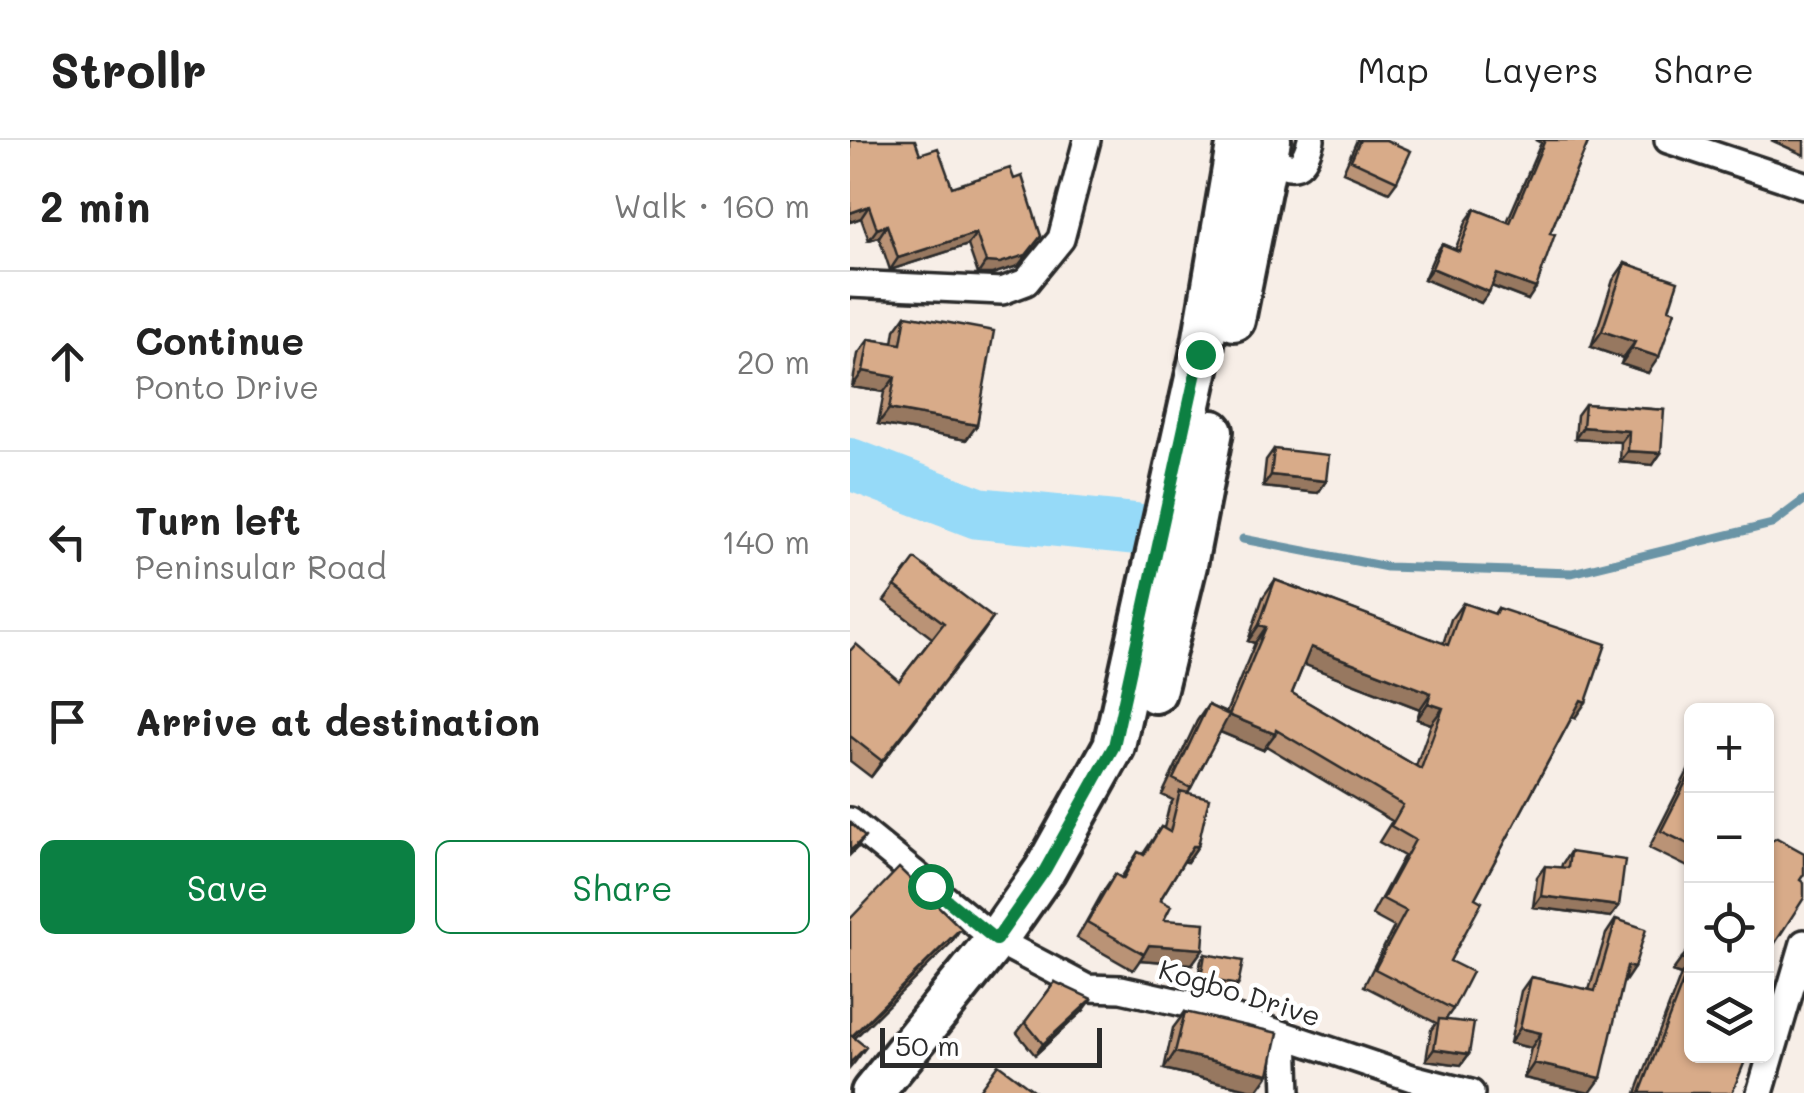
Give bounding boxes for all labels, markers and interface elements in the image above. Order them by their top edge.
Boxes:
text: Strollr [50,38,206,100]
text: Map [1357,46,1429,92]
text: Layers [1484,46,1599,92]
text: Share [1654,46,1754,92]
text: 2 min [40,178,150,233]
text: Walk · 160 m [613,184,810,226]
text: Continue [135,315,304,365]
route end [1178,332,1224,378]
icon: ahead [40,334,95,389]
text: 20 m [737,340,810,382]
text: Ponto Drive [135,365,319,407]
text: Turn left [135,495,301,545]
icon: left [40,514,95,569]
text: 140 m [721,520,810,562]
text: Peninsular Road [135,545,387,587]
icon: arrive [40,694,95,749]
text: Arrive at destination [135,696,540,746]
map controls [1684,703,1774,1063]
button: + [1684,703,1774,793]
button: − [1684,793,1774,883]
button: Save [40,840,415,934]
button: Share [435,840,810,934]
route start [908,864,954,910]
button: locate [1684,883,1774,973]
street label: Kogbo Drive [1155,950,1325,1034]
button: layers [1684,973,1774,1063]
scale bar [880,1023,1102,1068]
text: 50 m [895,1027,960,1063]

